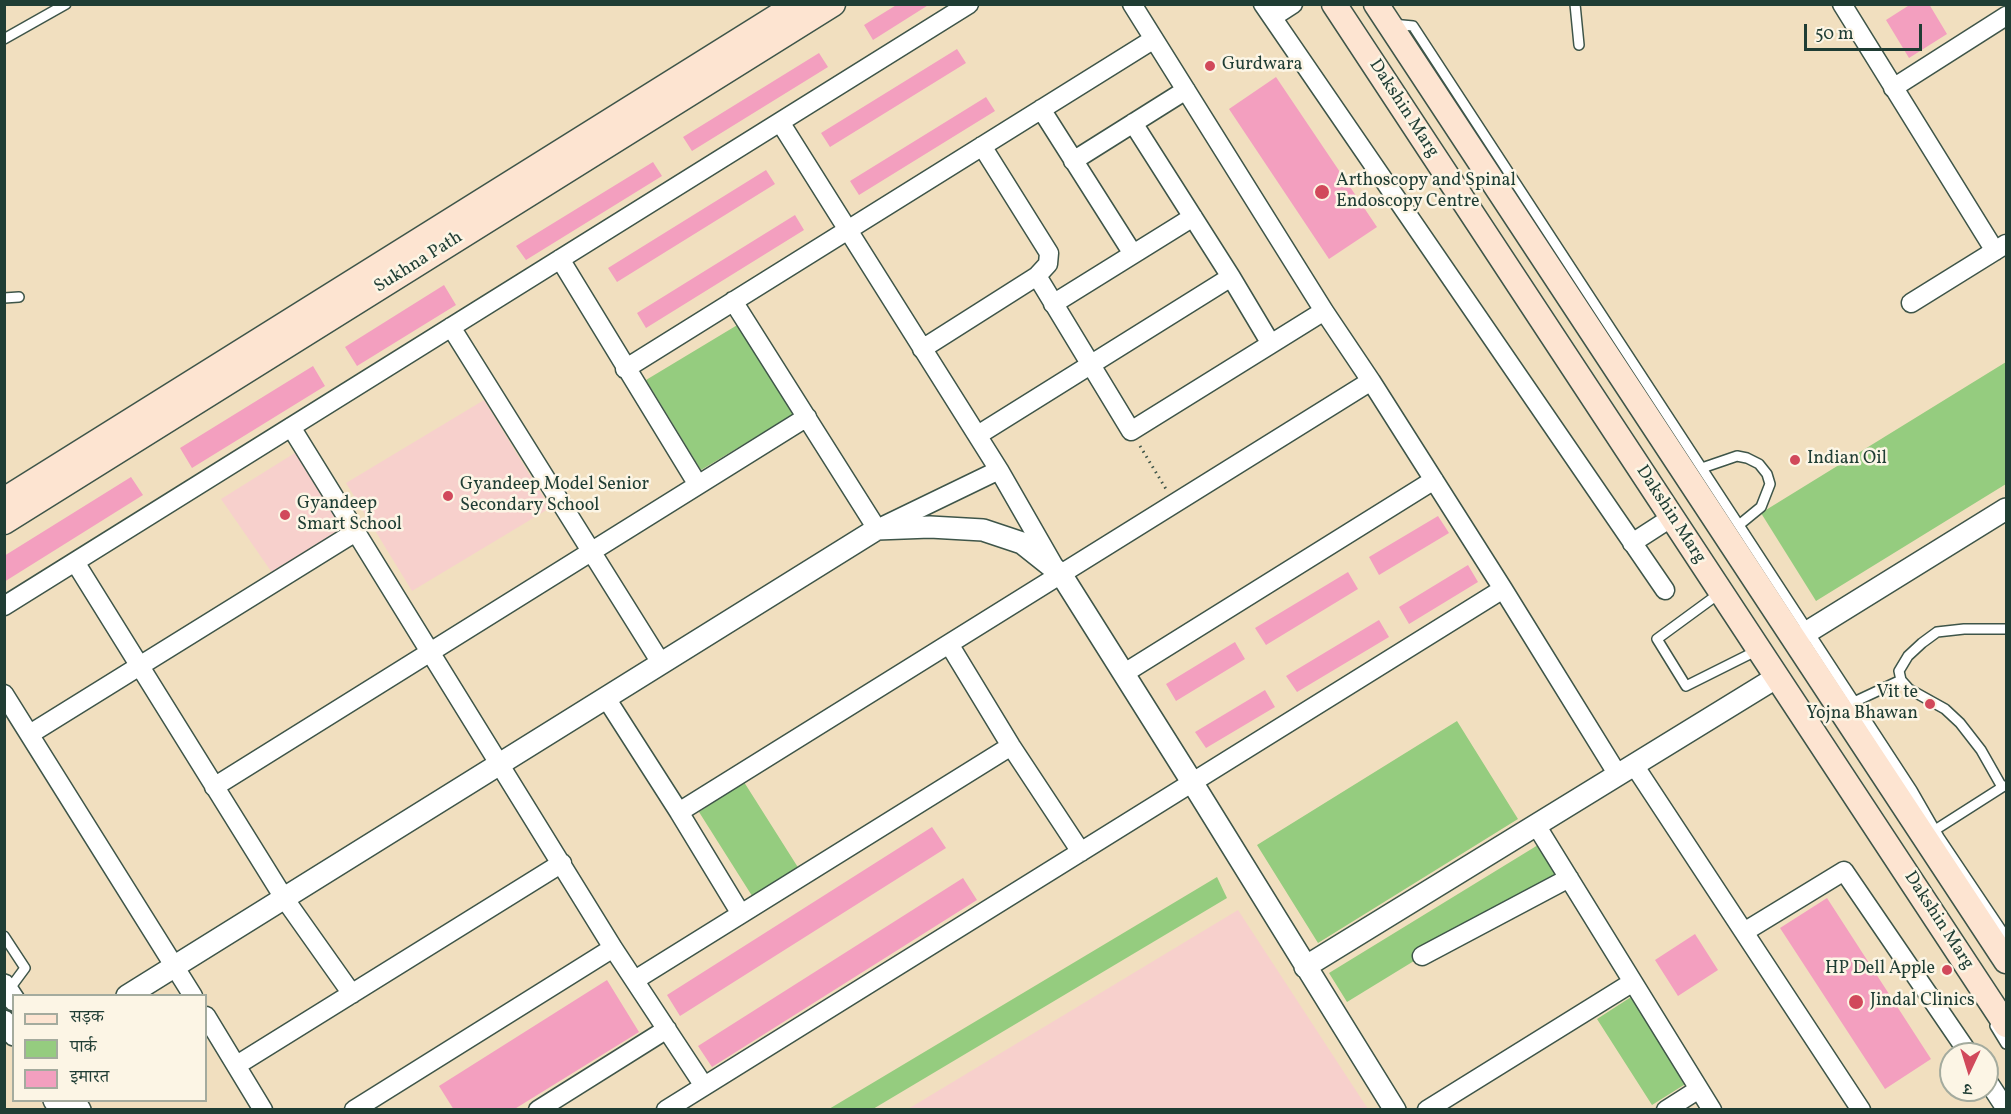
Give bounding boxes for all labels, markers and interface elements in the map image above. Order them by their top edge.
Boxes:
scale bar [1807,12,1926,50]
text: 50 m [1815,22,1854,47]
place label: Gurdwara [1222,55,1302,77]
street label: Dakshin Marg [1363,56,1443,162]
marker: Gurdwara [1203,59,1217,73]
place label: Arthoscopy and Spinal Endoscopy Centre [1336,171,1516,213]
marker: Arthoscopy and Spinal Endoscopy Centre [1313,183,1331,201]
street label: Sukhna Path [371,227,467,299]
place label: Indian Oil [1807,449,1887,471]
marker: Indian Oil [1788,453,1802,467]
street label: Dakshin Marg [1630,462,1710,568]
place label: Gyandeep Model Senior Secondary School [460,475,649,518]
marker: Gyandeep Model Senior Secondary School [441,489,455,503]
place label: Gyandeep Smart School [297,494,402,536]
marker: Gyandeep Smart School [278,508,292,522]
place label: Vit te Yojna Bhawan [1806,683,1918,726]
marker: Vit te Yojna Bhawan [1923,697,1937,711]
street label: Dakshin Marg [1898,868,1978,974]
place label: HP Dell Apple [1825,959,1935,981]
marker: HP Dell Apple [1940,963,1954,977]
place label: Jindal Clinics [1870,991,1975,1013]
marker: Jindal Clinics [1847,993,1865,1011]
legend [12,994,207,1102]
text: सड़क [70,1005,104,1030]
text: पार्क [70,1035,97,1060]
north arrow [1939,1042,1999,1102]
text: इमारत [70,1065,109,1090]
text: उ [1963,1077,1973,1099]

